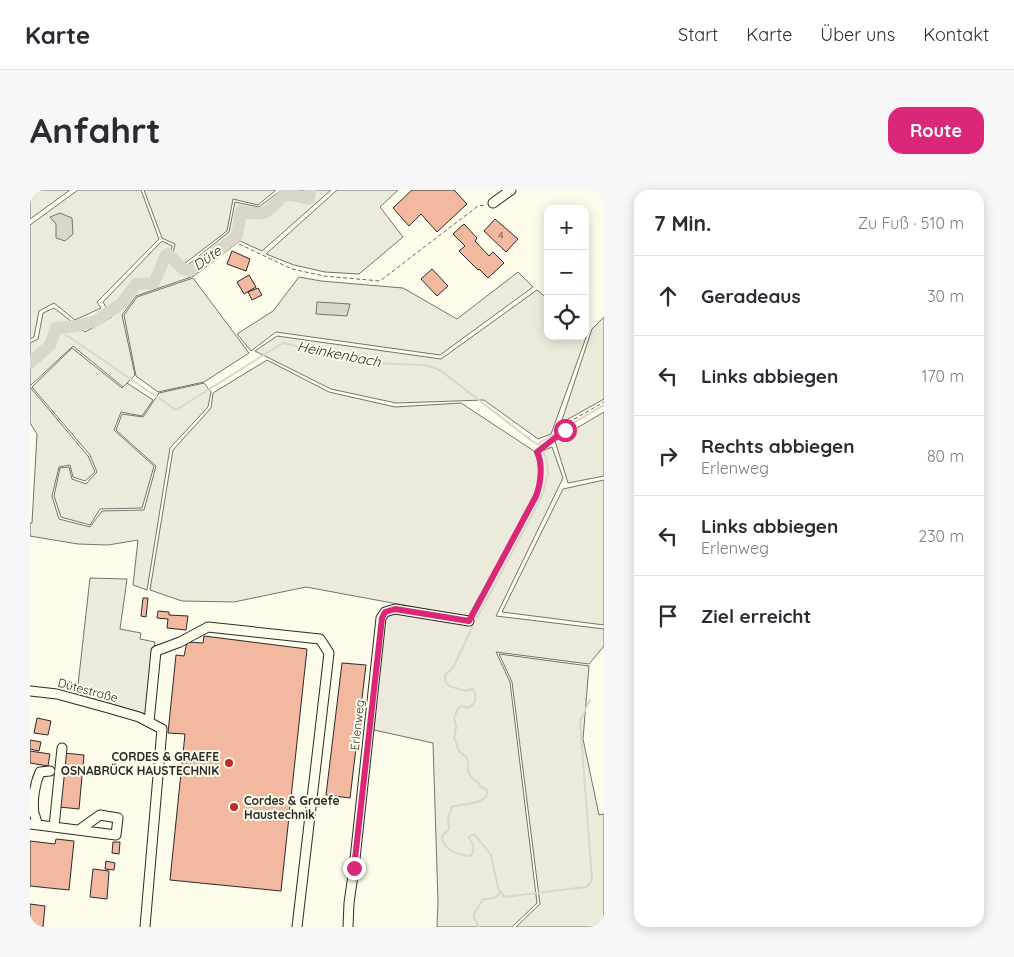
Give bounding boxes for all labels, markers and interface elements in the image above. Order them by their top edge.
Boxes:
text: Karte [25,20,90,50]
text: Start [678,23,718,46]
text: Karte [746,23,792,46]
text: Über uns [820,23,895,46]
text: Kontakt [923,23,989,46]
button: Route [888,107,984,154]
text: Anfahrt [30,108,161,152]
map controls [544,205,589,340]
button: + [544,205,589,250]
text: 7 Min. [654,210,711,236]
text: Zu Fuß · 510 m [858,213,964,233]
house number: 4 [498,229,504,242]
water label: Düte [189,241,226,274]
button: − [544,250,589,295]
icon: ahead [654,282,682,310]
text: Geradeaus [701,284,801,308]
text: 30 m [927,286,964,306]
button: locate [544,295,589,340]
water label: Heinkenbach [296,337,383,371]
icon: left [654,362,682,390]
text: Links abbiegen [701,364,838,388]
text: 170 m [921,366,964,386]
route start [554,419,577,442]
text: Rechts abbiegen [701,434,854,458]
icon: right [654,442,682,470]
text: 80 m [927,446,964,466]
text: Erlenweg [701,458,769,478]
text: Links abbiegen [701,514,838,538]
icon: left [654,522,682,550]
text: 230 m [918,526,964,546]
text: Erlenweg [701,538,769,558]
icon: arrive [654,602,682,630]
text: Ziel erreicht [701,604,811,628]
street label: Dütestraße [56,675,120,705]
street label: Erlenweg [347,699,367,751]
place label: CORDES & GRAEFE OSNABRÜCK HAUSTECHNIK [61,749,219,778]
marker: CORDES & GRAEFE OSNABRÜCK HAUSTECHNIK [223,757,235,769]
place label: Cordes & Graefe Haustechnik [244,793,340,822]
marker: Cordes & Graefe Haustechnik [228,801,240,813]
route end [343,857,366,880]

